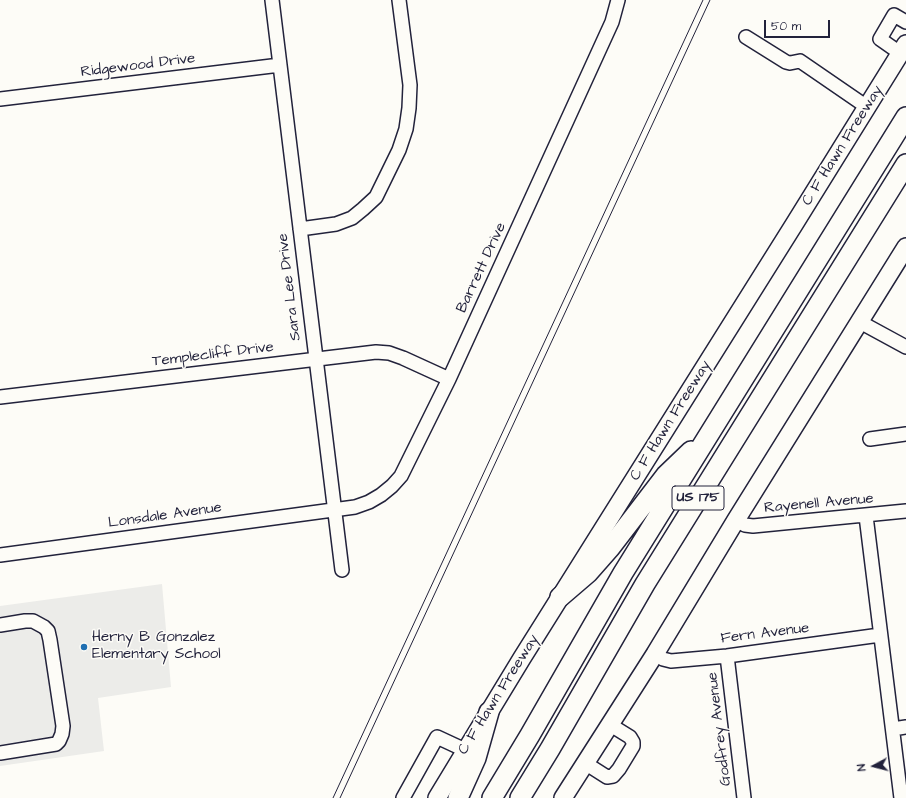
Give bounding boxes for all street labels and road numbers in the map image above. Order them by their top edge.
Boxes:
street label: Ridgewood Drive [80,50,196,82]
street label: C F Hawn Freeway [799,83,887,209]
street label: Barrett Drive [453,220,511,316]
street label: Sara Lee Drive [274,232,306,342]
street label: Templecliff Drive [151,339,275,371]
street label: C F Hawn Freeway [627,358,715,484]
road number: US 175 [672,486,724,510]
street label: Rayenell Avenue [764,490,874,518]
street label: Lonsdale Avenue [107,499,223,533]
street label: Fern Avenue [720,620,810,648]
street label: C F Hawn Freeway [455,632,543,758]
street label: Godfrey Avenue [704,671,736,787]

